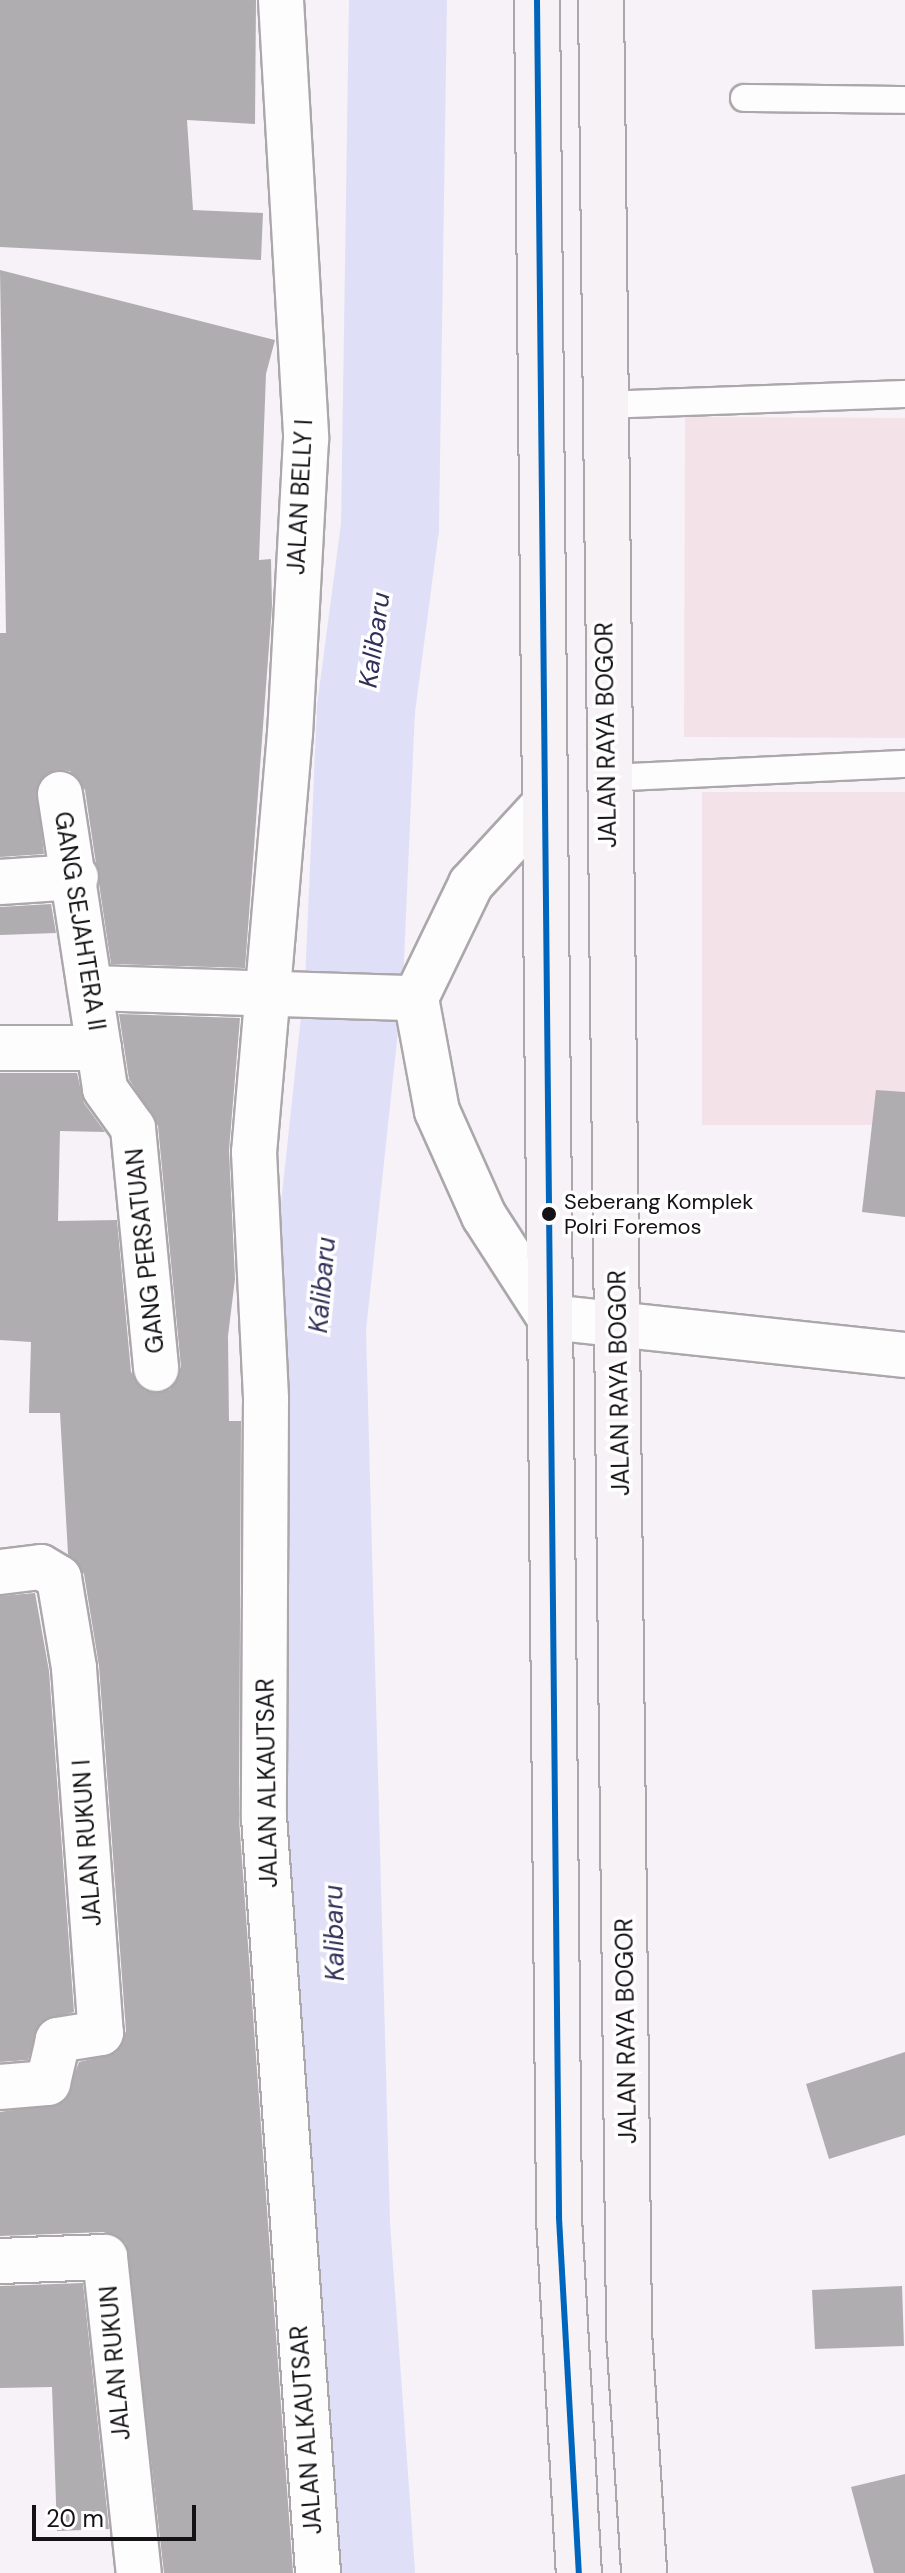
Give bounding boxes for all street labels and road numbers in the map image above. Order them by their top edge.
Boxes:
street label: JALAN BELLY I [282,419,318,575]
street label: JALAN RAYA BOGOR [590,622,622,848]
street label: GANG SEJAHTERA II [48,810,112,1032]
street label: GANG PERSATUAN [120,1147,170,1355]
street label: JALAN RAYA BOGOR [603,1270,635,1496]
street label: JALAN ALKAUTSAR [251,1678,283,1888]
street label: JALAN RUKUN I [67,1759,107,1927]
street label: JALAN RAYA BOGOR [610,1918,642,2144]
street label: JALAN RUKUN [94,2284,136,2442]
street label: JALAN ALKAUTSAR [284,2325,328,2535]

